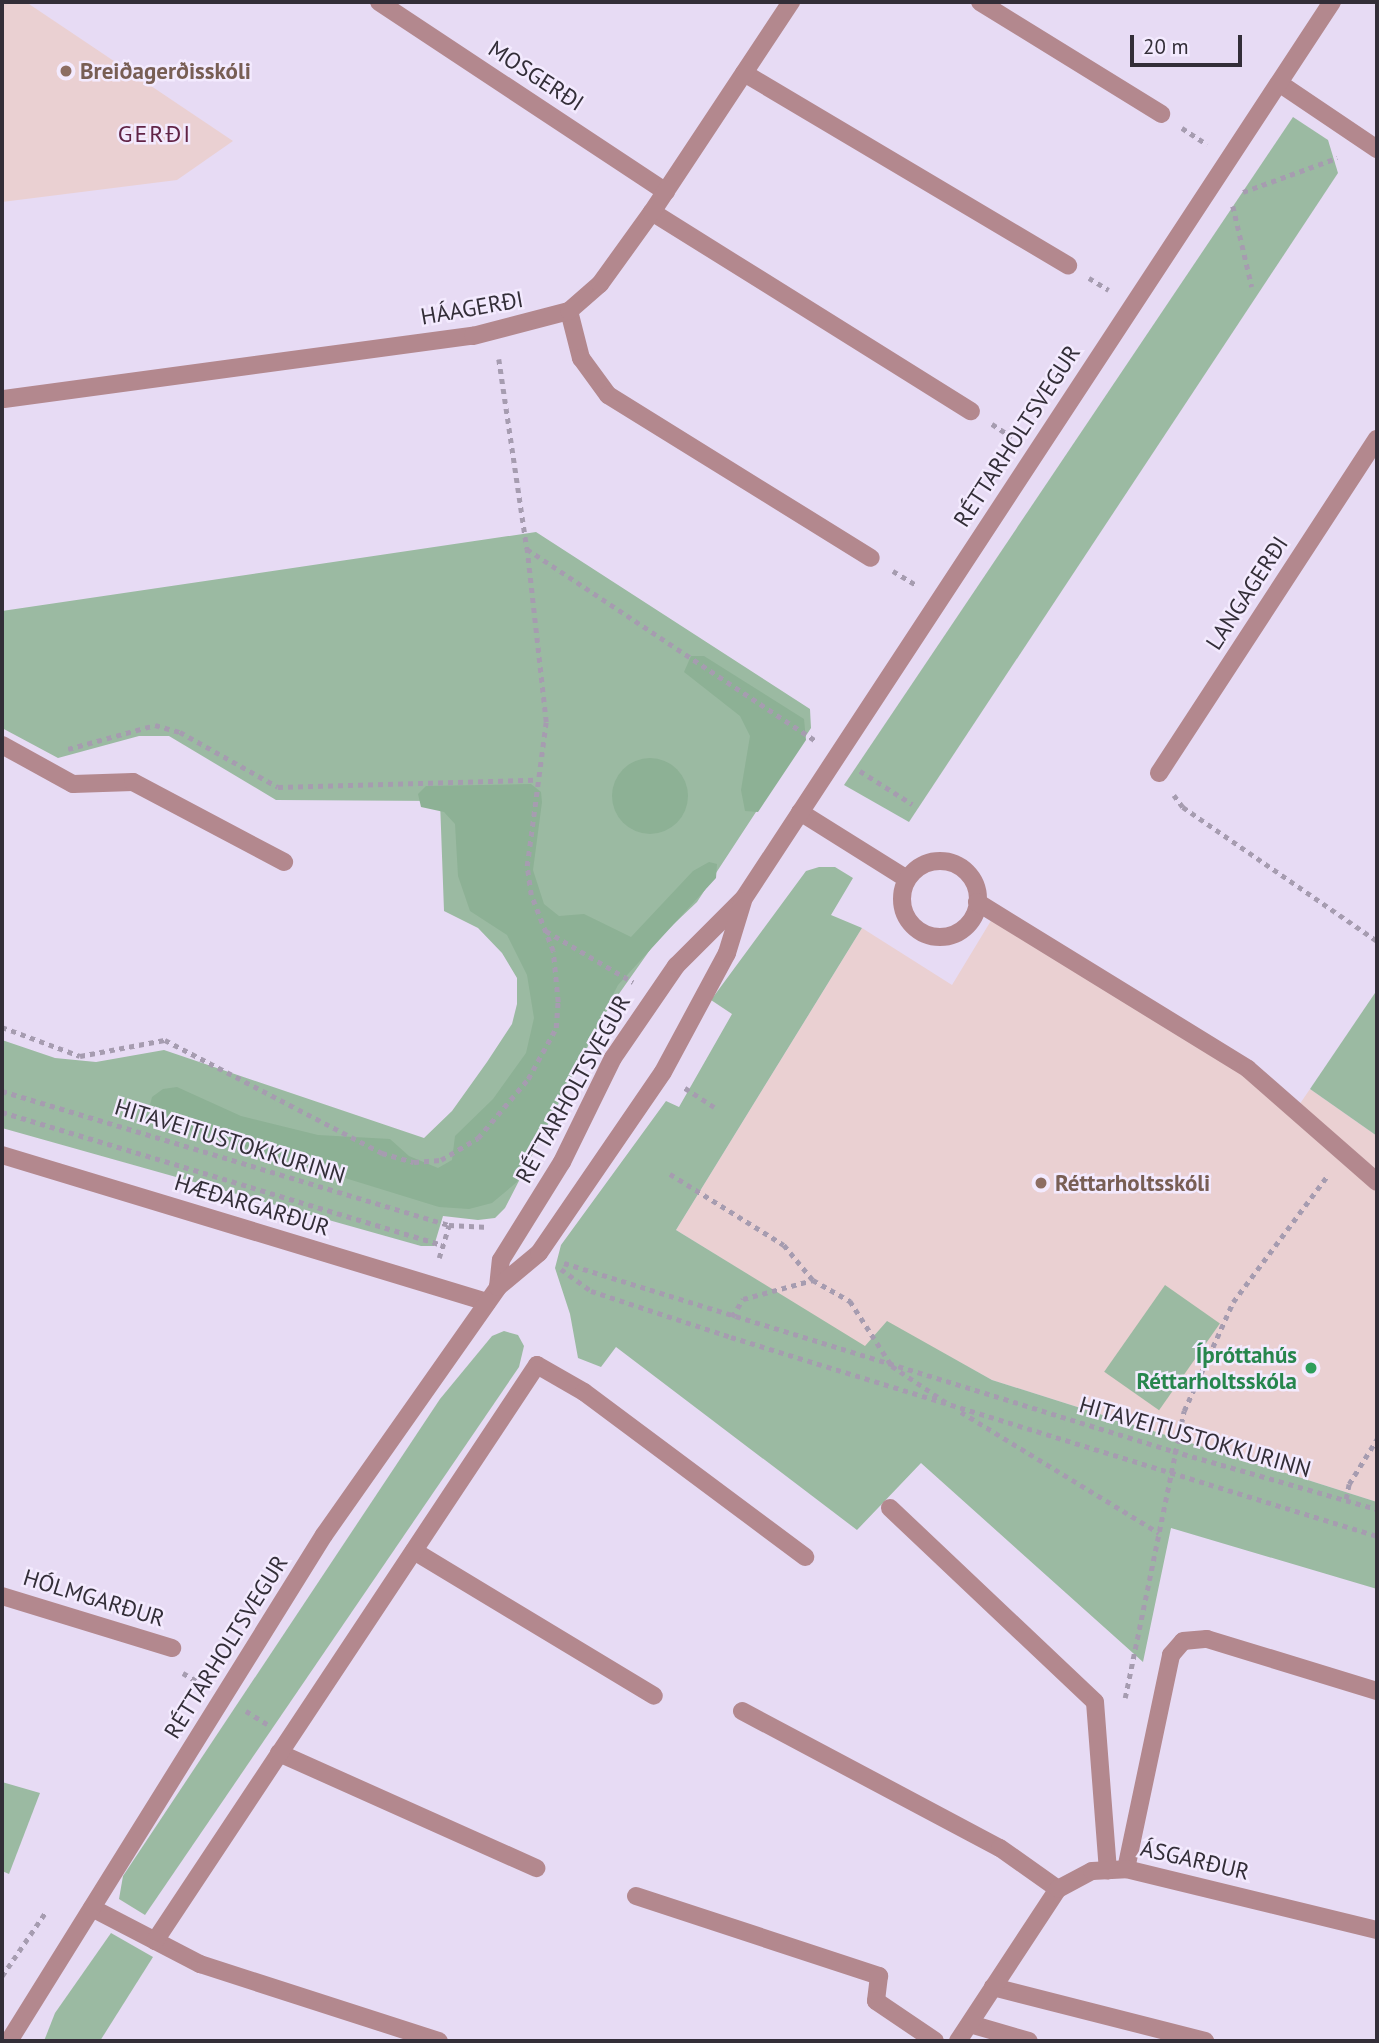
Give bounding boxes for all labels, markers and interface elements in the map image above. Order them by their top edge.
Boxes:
scale bar [1134,21,1246,65]
text: 20 m [1143,33,1189,60]
street label: MOSGERÐI [483,35,589,117]
place label: Breiðagerðisskóli [80,57,251,85]
marker: Breiðagerðisskóli [58,63,74,79]
district label: GERÐI [118,120,192,148]
street label: HÁAGERÐI [419,285,525,331]
street label: RÉTTARHOLTSVEGUR [948,340,1086,532]
street label: LANGAGERÐI [1200,531,1294,655]
street label: RÉTTARHOLTSVEGUR [510,990,636,1188]
street label: HITAVEITUSTOKKURINN [111,1093,349,1189]
street label: HÆÐARGARÐUR [171,1168,333,1242]
place label: Réttarholtsskóli [1055,1169,1210,1197]
marker: Réttarholtsskóli [1033,1175,1049,1191]
place label: Íþróttahús Réttarholtsskóla [1137,1341,1297,1395]
marker: Íþróttahús Réttarholtsskóla [1303,1360,1319,1376]
street label: HITAVEITUSTOKKURINN [1076,1391,1314,1483]
street label: RÉTTARHOLTSVEGUR [158,1550,294,1744]
street label: HÓLMGARÐUR [20,1563,168,1633]
street label: ÁSGARÐUR [1138,1834,1252,1886]

